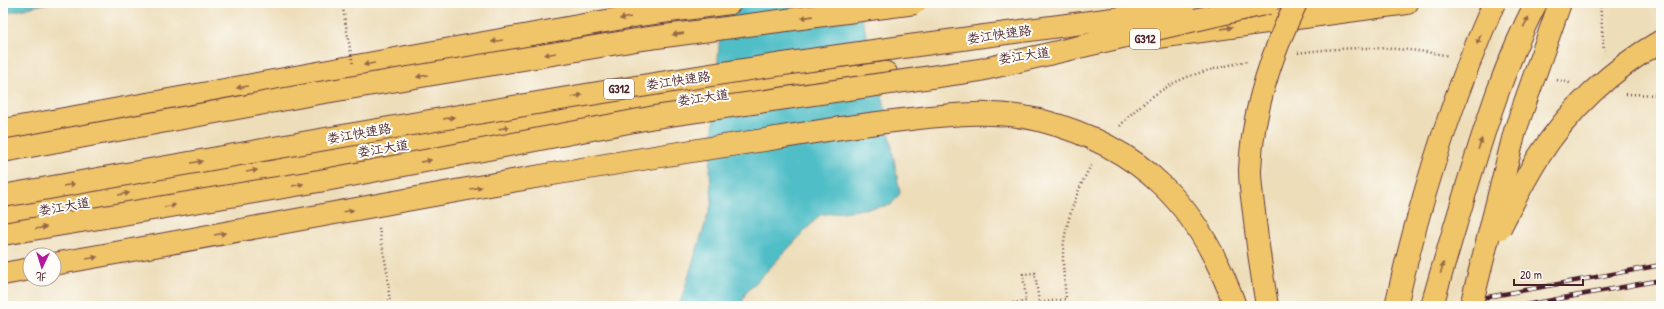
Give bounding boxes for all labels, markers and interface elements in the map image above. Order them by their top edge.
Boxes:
one-way arrow [801,14,813,20]
one-way arrow [619,15,631,21]
one-way arrow [1523,17,1529,28]
street label: 娄江快速路 [966,21,1032,47]
one-way arrow [1221,25,1233,31]
road number: G312 [1130,29,1160,49]
one-way arrow [672,31,684,37]
one-way arrow [1476,33,1482,44]
one-way arrow [491,38,504,44]
street label: 娄江大道 [997,42,1051,68]
one-way arrow [544,52,556,58]
one-way arrow [363,61,376,67]
street label: 娄江快速路 [645,67,711,93]
one-way arrow [416,73,428,79]
road number: G312 [604,79,634,99]
one-way arrow [235,84,248,90]
street label: 娄江大道 [676,84,730,110]
one-way arrow [571,93,583,99]
one-way arrow [443,115,455,121]
street label: 娄江快速路 [325,118,393,148]
one-way arrow [498,125,510,131]
street label: 娄江大道 [356,135,410,161]
one-way arrow [1477,138,1483,150]
one-way arrow [191,158,203,164]
one-way arrow [420,158,432,164]
one-way arrow [246,168,258,174]
one-way arrow [63,181,75,187]
one-way arrow [292,181,304,187]
one-way arrow [470,185,482,191]
one-way arrow [118,191,130,197]
street label: 娄江大道 [37,193,91,219]
one-way arrow [164,203,176,209]
one-way arrow [342,208,354,214]
one-way arrow [35,225,48,231]
one-way arrow [214,231,226,237]
north arrow [22,247,62,287]
one-way arrow [86,254,98,260]
scale bar [1514,261,1583,287]
one-way arrow [1439,262,1445,274]
text: 20 m [1520,266,1542,283]
text: 北 [35,270,47,284]

